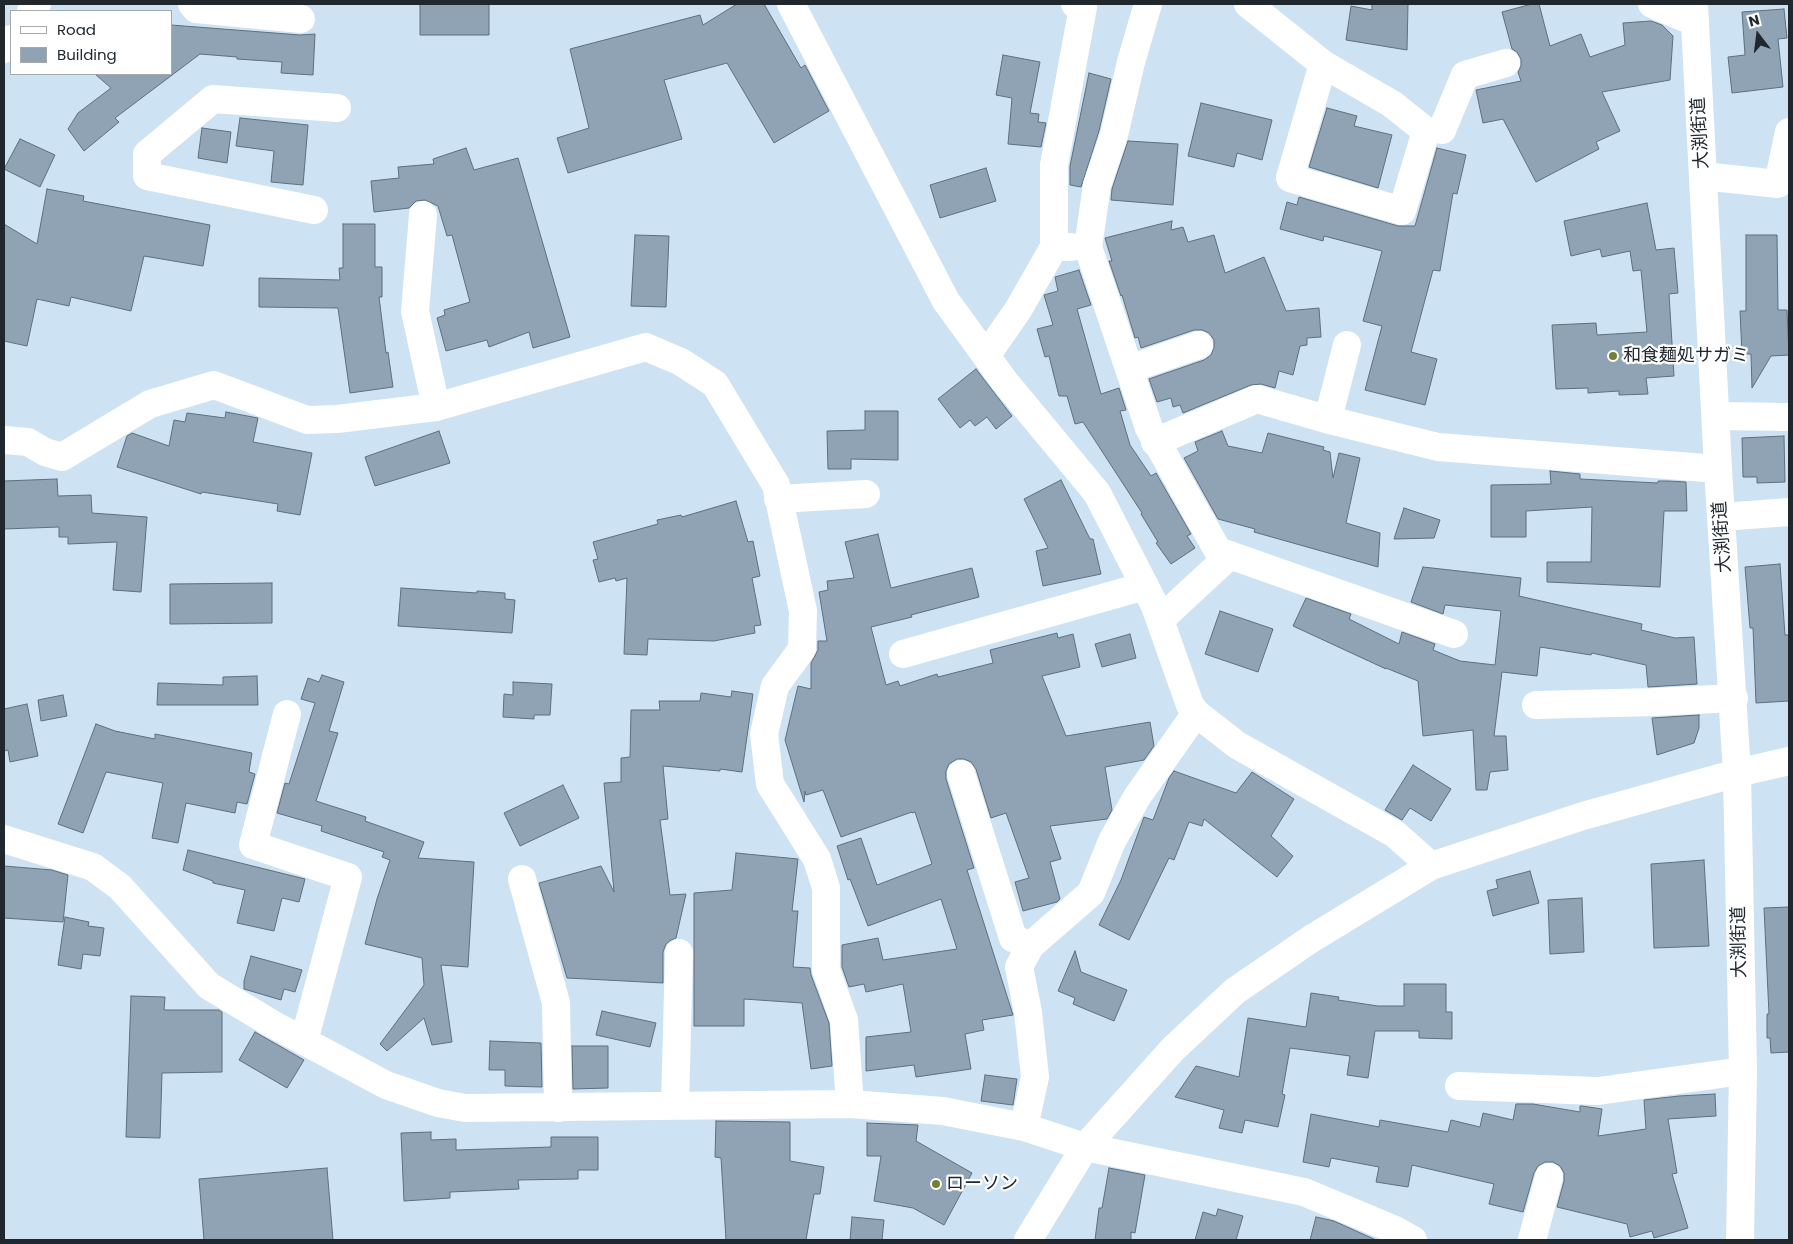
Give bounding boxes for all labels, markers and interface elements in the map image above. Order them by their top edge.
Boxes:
text: N [1746,9,1762,32]
legend [10,10,172,75]
north arrow [1733,10,1783,60]
text: Road [57,19,96,40]
text: Building [57,44,117,65]
street label: 大渕街道 [1688,96,1714,170]
place label: 和食麺処サガミ [1623,345,1749,367]
marker: 和食麺処サガミ [1607,350,1619,362]
street label: 大渕街道 [1710,500,1736,574]
street label: 大渕街道 [1729,906,1751,978]
place label: ローソン [946,1173,1018,1195]
marker: ローソン [930,1178,942,1190]

